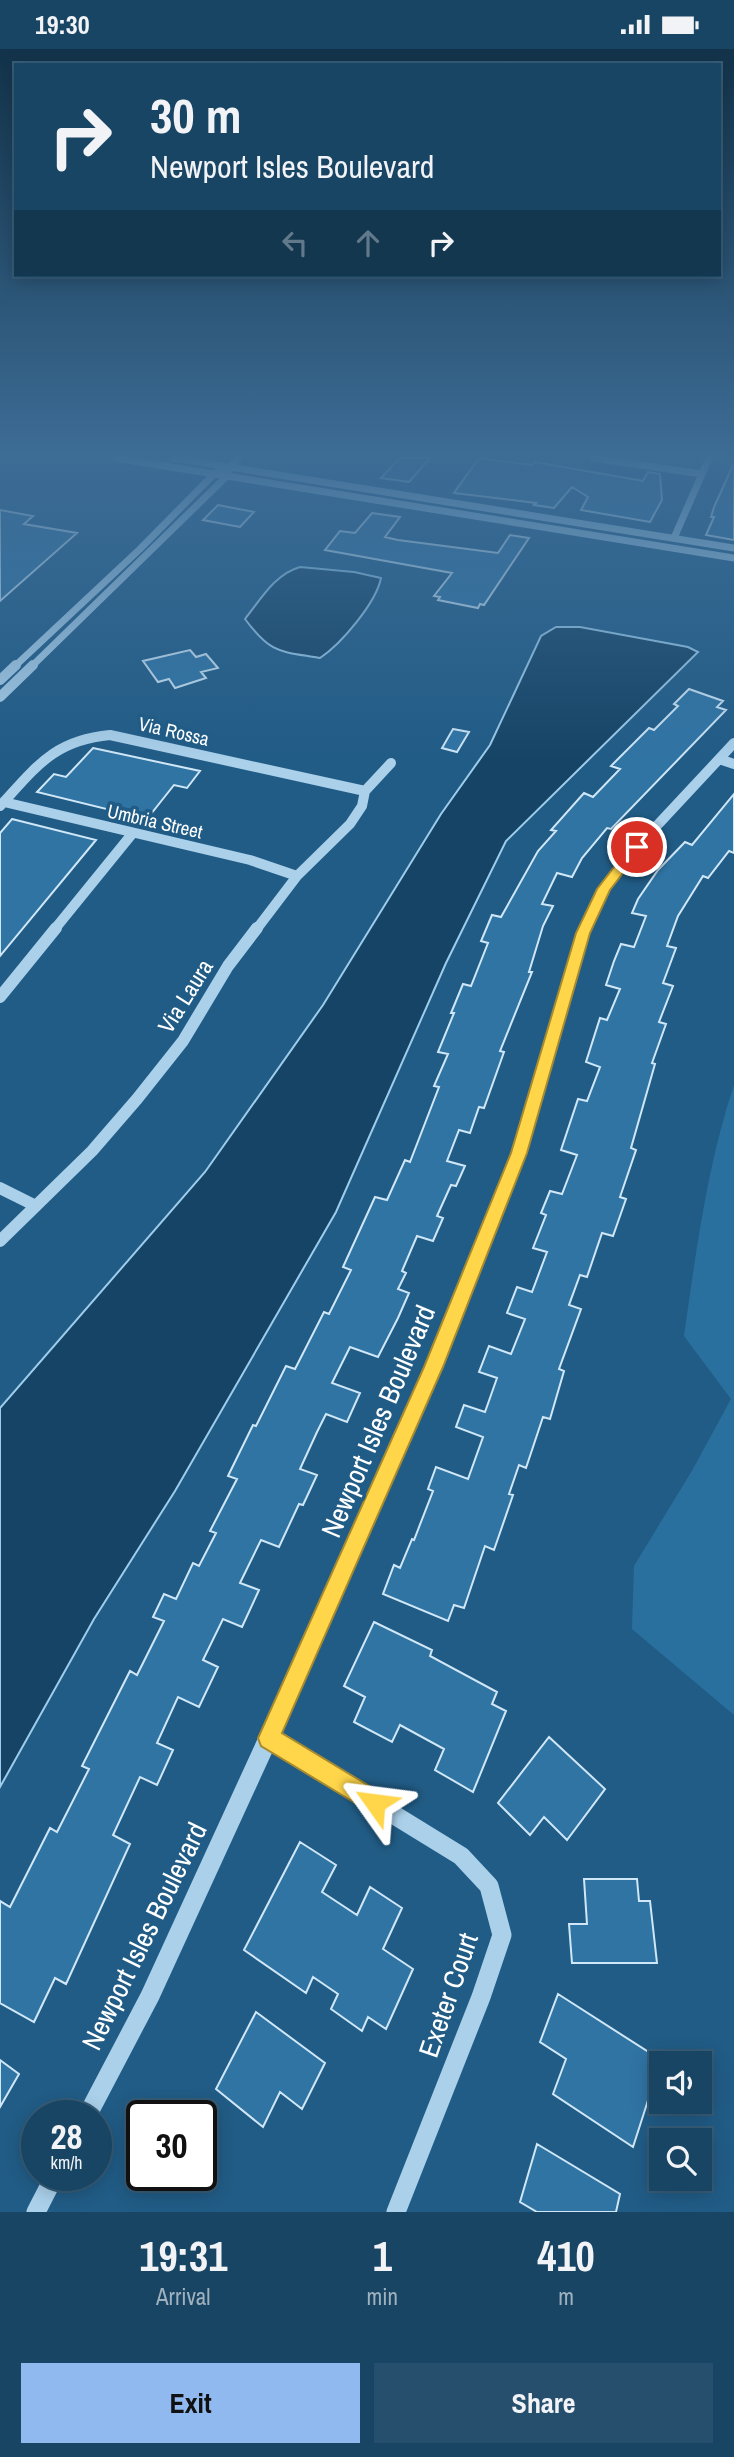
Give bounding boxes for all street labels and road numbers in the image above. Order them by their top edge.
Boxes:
street label: Via Rossa [136,710,212,752]
street label: Umbria Street [105,797,206,845]
street label: Via Laura [150,953,220,1039]
street label: Newport Isles Boulevard [312,1299,444,1543]
street label: Newport Isles Boulevard [72,1816,216,2056]
street label: Exeter Court [409,1928,487,2062]

